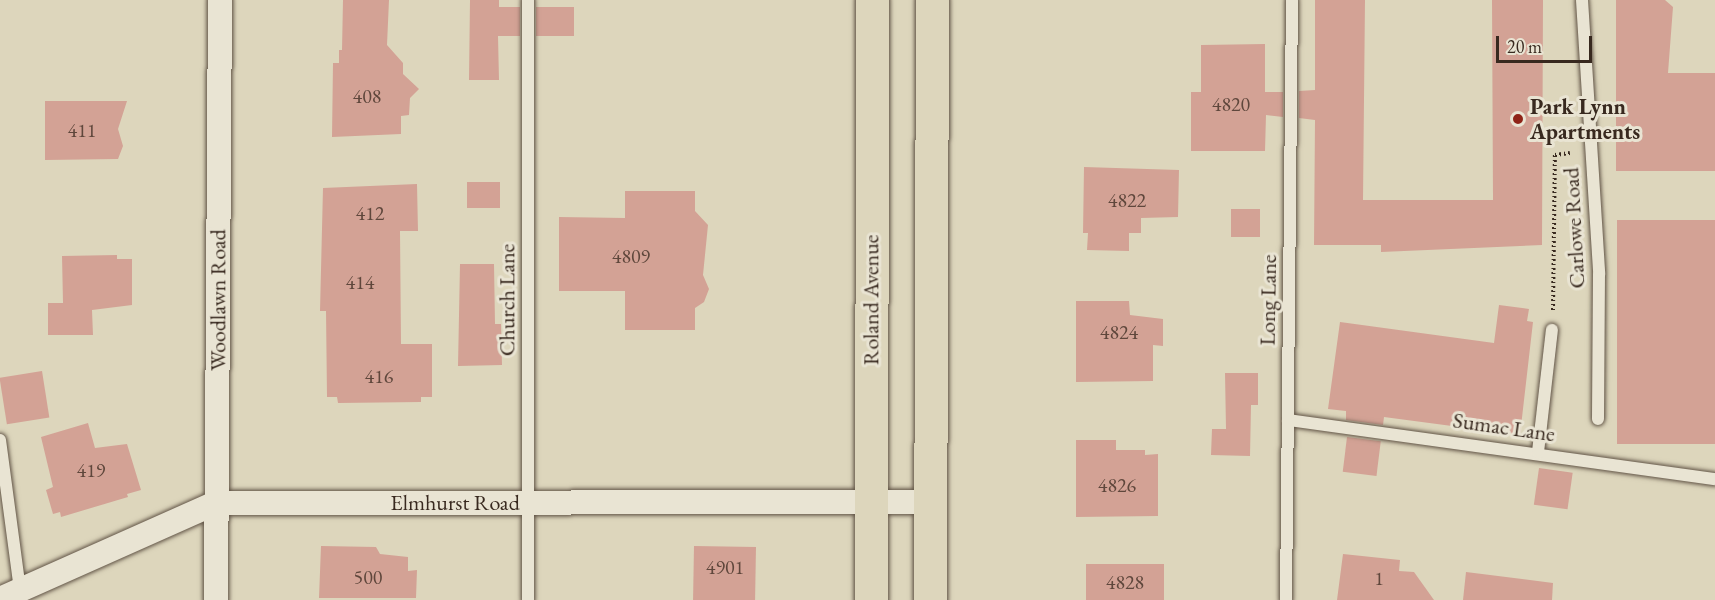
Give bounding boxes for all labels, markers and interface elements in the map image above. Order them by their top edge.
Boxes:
scale bar [1499,24,1595,62]
text: 20 m [1507,35,1542,58]
house number: 408 [353,84,381,108]
house number: 4820 [1212,92,1250,116]
place label: Park Lynn Apartments [1530,93,1640,144]
marker: Park Lynn Apartments [1511,112,1525,126]
house number: 411 [68,118,96,142]
street label: Carlowe Road [1558,167,1590,289]
house number: 4822 [1108,188,1146,212]
house number: 412 [356,201,384,225]
street label: Woodlawn Road [205,229,231,371]
street label: Roland Avenue [858,235,884,365]
street label: Church Lane [494,244,520,356]
house number: 4809 [612,244,650,268]
street label: Long Lane [1254,254,1282,346]
house number: 414 [346,270,374,294]
house number: 4824 [1100,320,1138,344]
house number: 416 [365,364,393,388]
street label: Sumac Lane [1451,407,1557,447]
house number: 419 [77,458,105,482]
house number: 4826 [1098,473,1136,497]
street label: Elmhurst Road [390,490,520,516]
house number: 4901 [706,555,744,579]
house number: 500 [354,565,382,589]
house number: 1 [1374,566,1384,590]
house number: 4828 [1106,570,1144,594]

